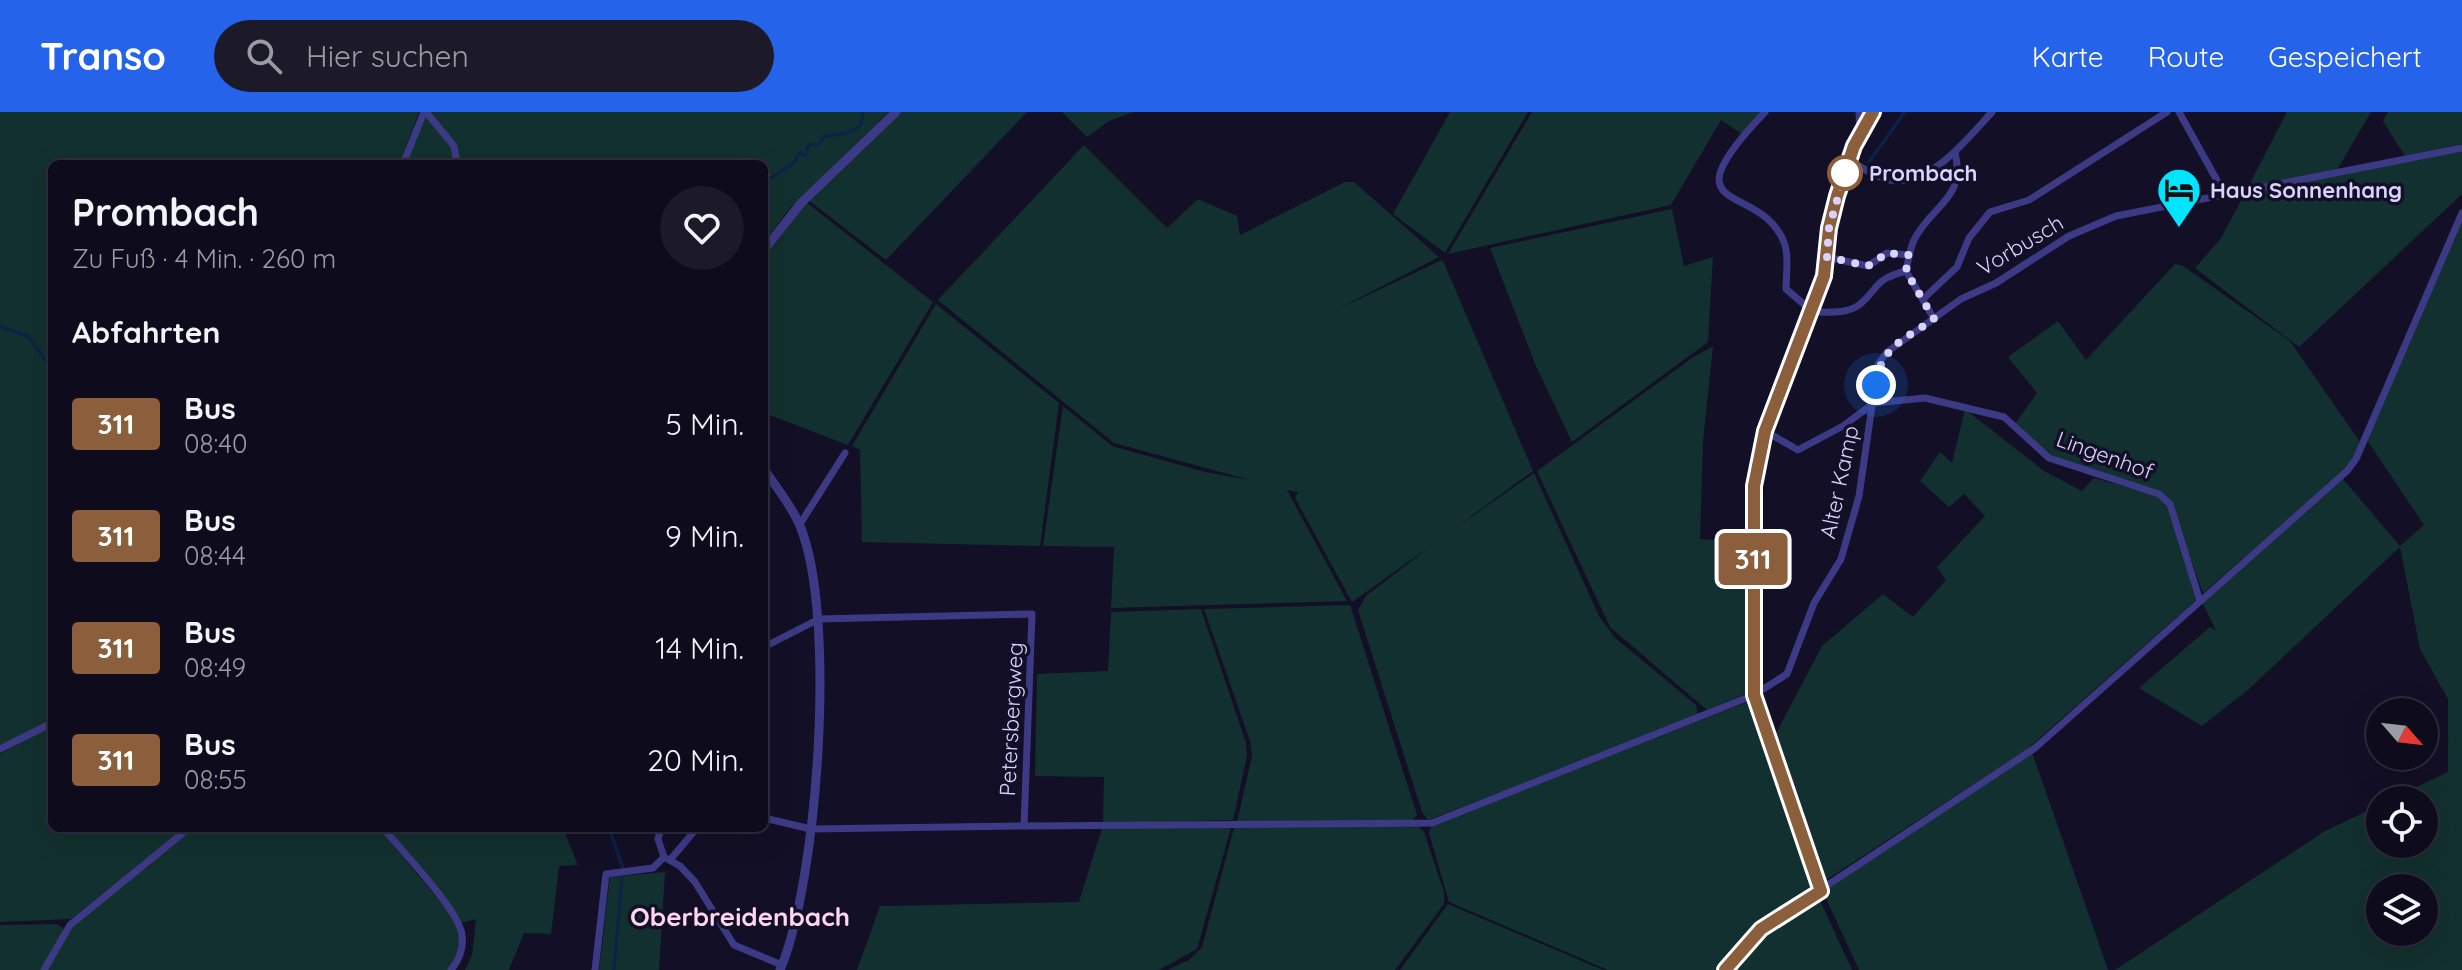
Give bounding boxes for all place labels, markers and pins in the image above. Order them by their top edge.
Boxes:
marker: Prombach [1828,156,1862,190]
place label: Prombach [1869,159,1977,187]
hotel icon: Haus Sonnenhang [2155,166,2203,229]
place label: Haus Sonnenhang [2210,176,2402,204]

